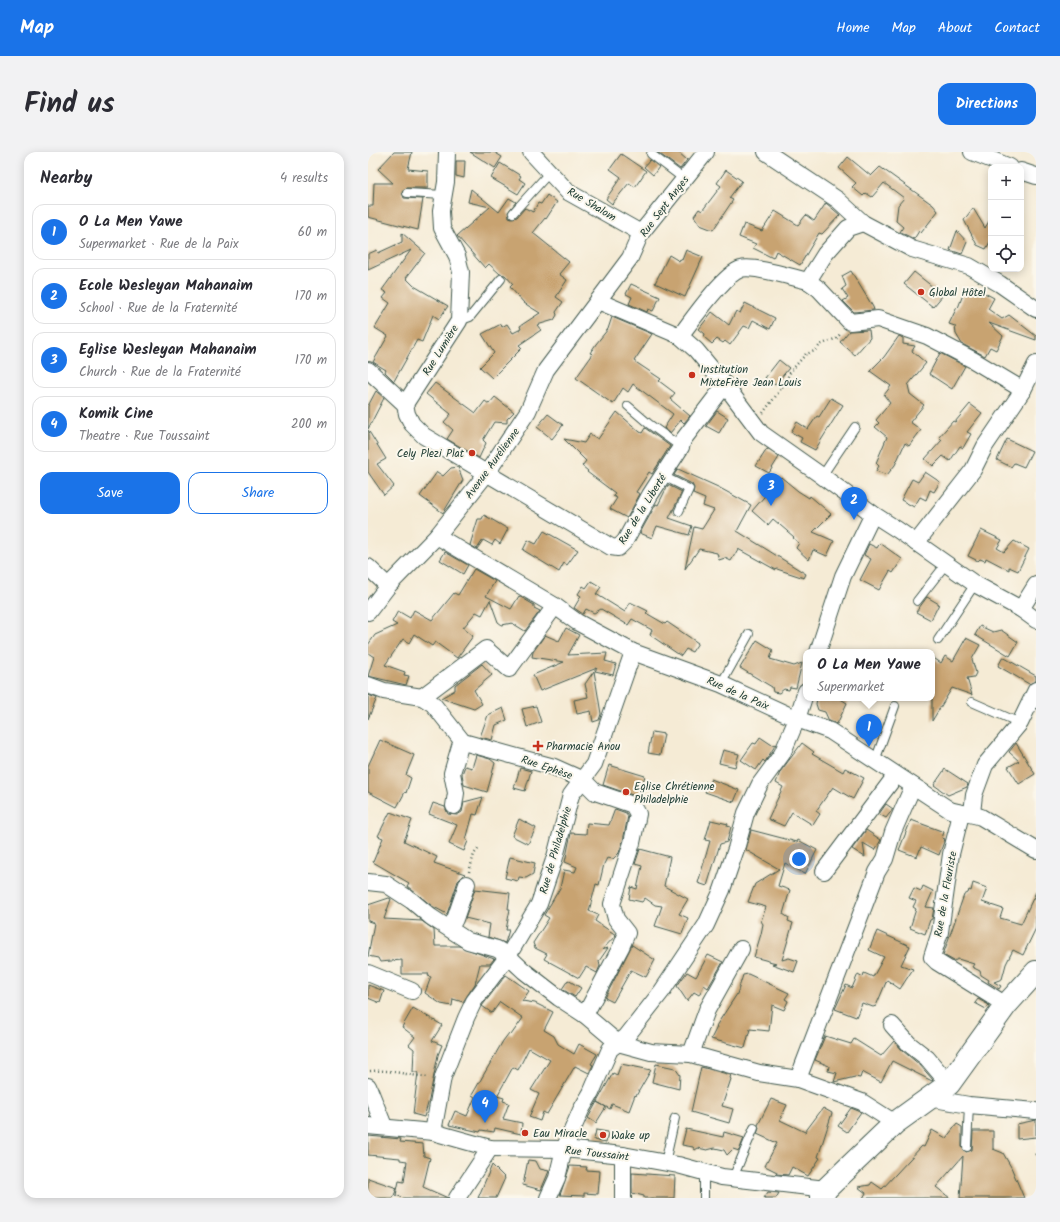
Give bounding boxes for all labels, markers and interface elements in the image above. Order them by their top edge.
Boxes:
text: Map [20,13,54,43]
text: Home [836,17,870,39]
text: Map [892,17,916,39]
text: About [938,17,972,39]
text: Contact [994,17,1040,39]
text: Find us [24,82,115,127]
button: Directions [938,83,1036,125]
map controls [988,164,1024,272]
button: + [988,164,1024,200]
text: Nearby [40,165,92,192]
text: 4 results [280,168,328,189]
street label: Rue Sept Anges [636,172,694,241]
street label: Rue Shalom [564,183,620,227]
button: − [988,200,1024,236]
text: O La Men Yawe [79,210,182,234]
text: 1 [52,222,56,243]
text: 60 m [298,222,327,243]
text: Supermarket · Rue de la Paix [79,234,239,255]
button: locate [988,236,1024,272]
text: Ecole Wesleyan Mahanaim [79,274,253,298]
place label: Global Hôtel [929,284,986,302]
text: 2 [50,286,58,307]
text: 170 m [295,286,327,307]
marker: Global Hôtel [916,287,926,297]
text: School · Rue de la Fraternité [79,298,237,319]
street label: Rue Lumière [418,321,464,380]
text: Eglise Wesleyan Mahanaim [79,338,257,362]
text: 3 [50,350,58,371]
text: 170 m [295,350,327,371]
place label: Institution MixteFrère Jean Louis [700,361,802,392]
text: Church · Rue de la Fraternité [79,362,241,383]
marker: Institution MixteFrère Jean Louis [687,370,697,380]
text: Komik Cine [79,402,153,426]
text: 4 [50,414,58,435]
text: 200 m [291,414,327,435]
street label: Avenue Aurélienne [461,424,525,503]
text: Theatre · Rue Toussaint [79,426,210,447]
place label: Cely Plezi Plat [397,445,465,463]
marker: Cely Plezi Plat [467,448,477,458]
street label: Rue de la Liberté [614,470,672,548]
button: Save [40,472,180,514]
button: Share [188,472,328,514]
pin: 3 [758,473,784,506]
pin: 2 [841,487,867,520]
popup [803,649,935,701]
text: O La Men Yawe [817,653,921,677]
street label: Rue de la Paix [703,672,772,716]
text: Supermarket [817,677,885,698]
pin: 1 [856,714,882,747]
place label: Pharmacie Anou [546,738,621,756]
marker: Pharmacie Anou [533,741,543,751]
street label: Rue Ephèse [519,751,575,785]
place label: Eglise Chrétienne Philadelphie [634,778,715,809]
marker: Eglise Chrétienne Philadelphie [621,787,631,797]
street label: Rue de Philadelphie [535,804,577,896]
your location [789,849,809,869]
street label: Rue de la Fleuriste [930,850,962,939]
pin: 4 [472,1090,498,1123]
place label: Eau Miracle [533,1125,587,1143]
place label: Wake up [611,1127,651,1145]
marker: Eau Miracle [520,1128,530,1138]
marker: Wake up [598,1130,608,1140]
street label: Rue Toussaint [564,1142,631,1166]

